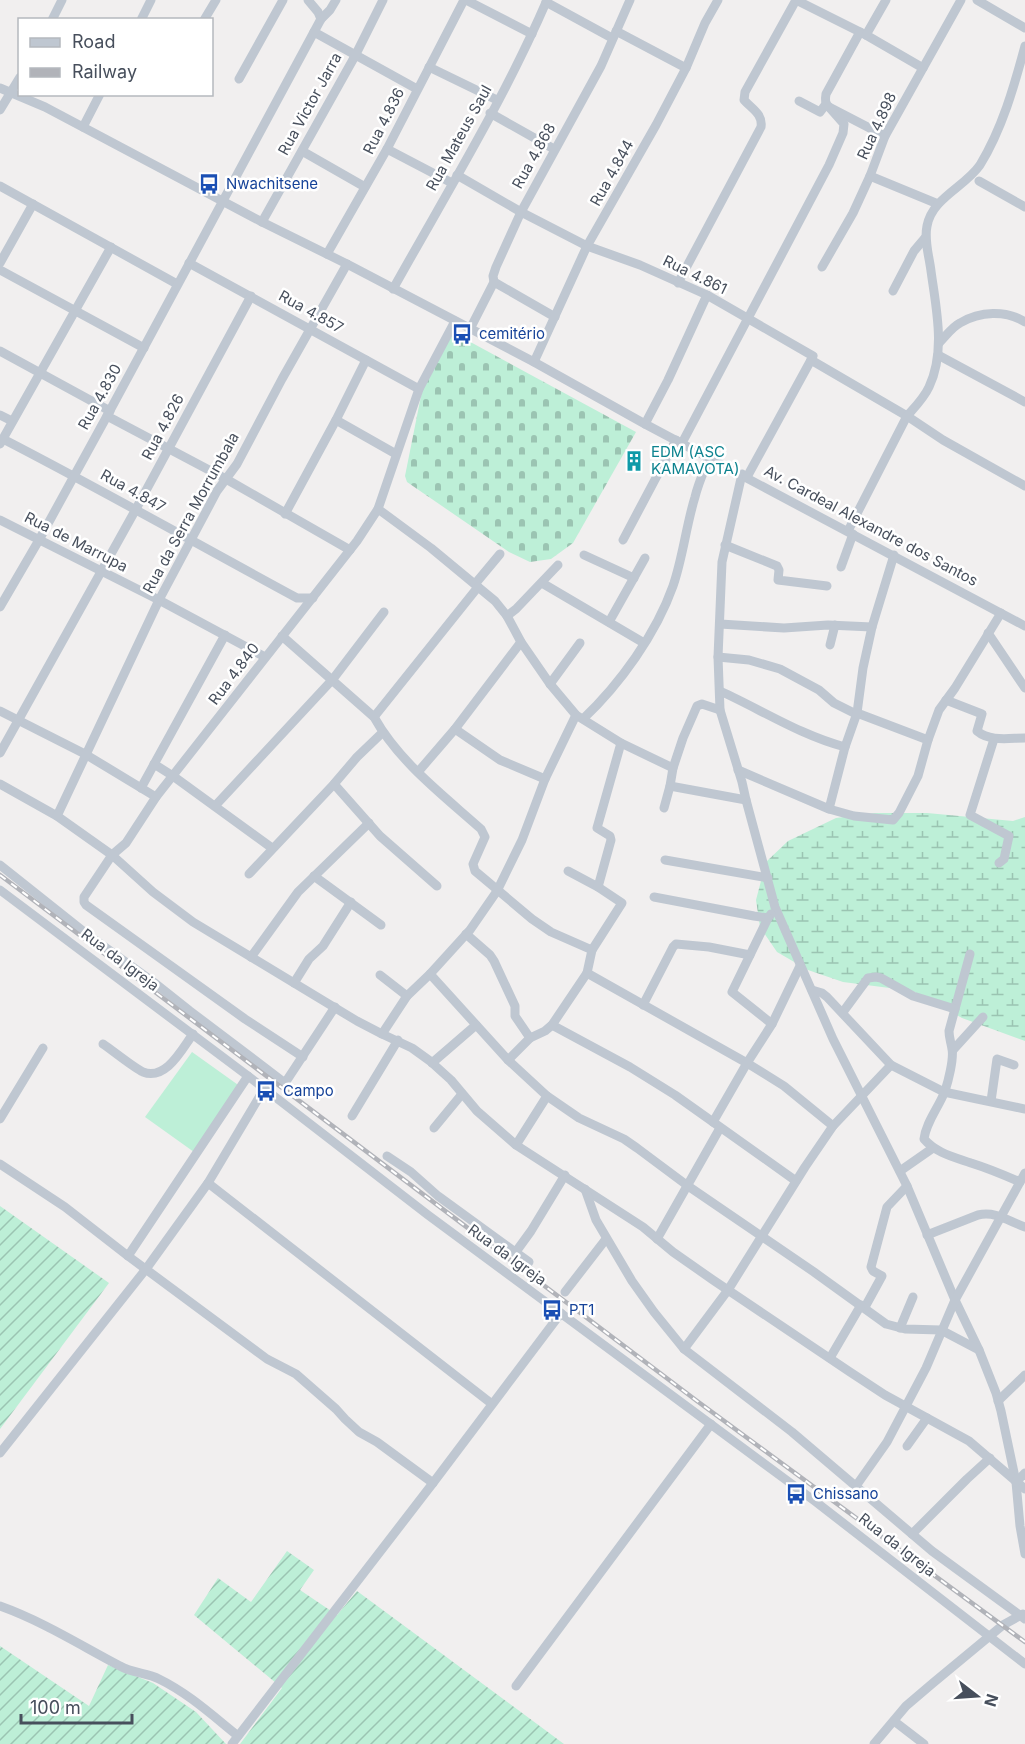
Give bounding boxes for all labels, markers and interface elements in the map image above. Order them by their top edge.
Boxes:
legend [18,18,213,96]
text: Road [72,31,115,52]
street label: Rua Victor Jarra [274,49,346,158]
text: Railway [72,61,137,82]
street label: Rua Mateus Saul [422,81,496,194]
street label: Rua 4.836 [359,84,408,157]
street label: Rua 4.898 [853,89,900,163]
street label: Rua 4.868 [508,120,559,192]
street label: Rua 4.844 [586,136,638,209]
bus stop icon: Nwachitsene [197,172,221,196]
place label: Nwachitsene [226,174,318,193]
street label: Rua 4.861 [660,251,730,298]
street label: Rua 4.857 [275,286,347,337]
bus stop icon: cemitério [450,322,474,346]
place label: cemitério [479,324,545,343]
street label: Rua 4.830 [74,361,125,433]
street label: Rua 4.826 [137,390,188,463]
street label: Rua da Serra Morrumbala [138,429,243,597]
place label: EDM (ASC KAMAVOTA) [651,442,739,478]
building icon: EDM (ASC KAMAVOTA) [622,449,646,473]
street label: Av. Cardeal Alexandre dos Santos [761,461,981,590]
street label: Rua 4.847 [97,465,169,516]
street label: Rua de Marrupa [21,507,131,576]
street label: Rua 4.840 [204,639,263,708]
street label: Rua da Igreja [78,924,163,995]
bus stop icon: Campo [254,1079,278,1103]
place label: Campo [283,1081,334,1100]
street label: Rua da Igreja [464,1220,550,1289]
bus stop icon: PT1 [540,1298,564,1322]
place label: PT1 [569,1300,594,1319]
bus stop icon: Chissano [784,1482,808,1506]
place label: Chissano [813,1484,879,1503]
street label: Rua da Igreja [855,1509,940,1581]
north arrow [947,1666,1007,1726]
scale bar [21,1687,132,1725]
text: N [980,1692,1003,1709]
text: 100 m [30,1697,81,1718]

